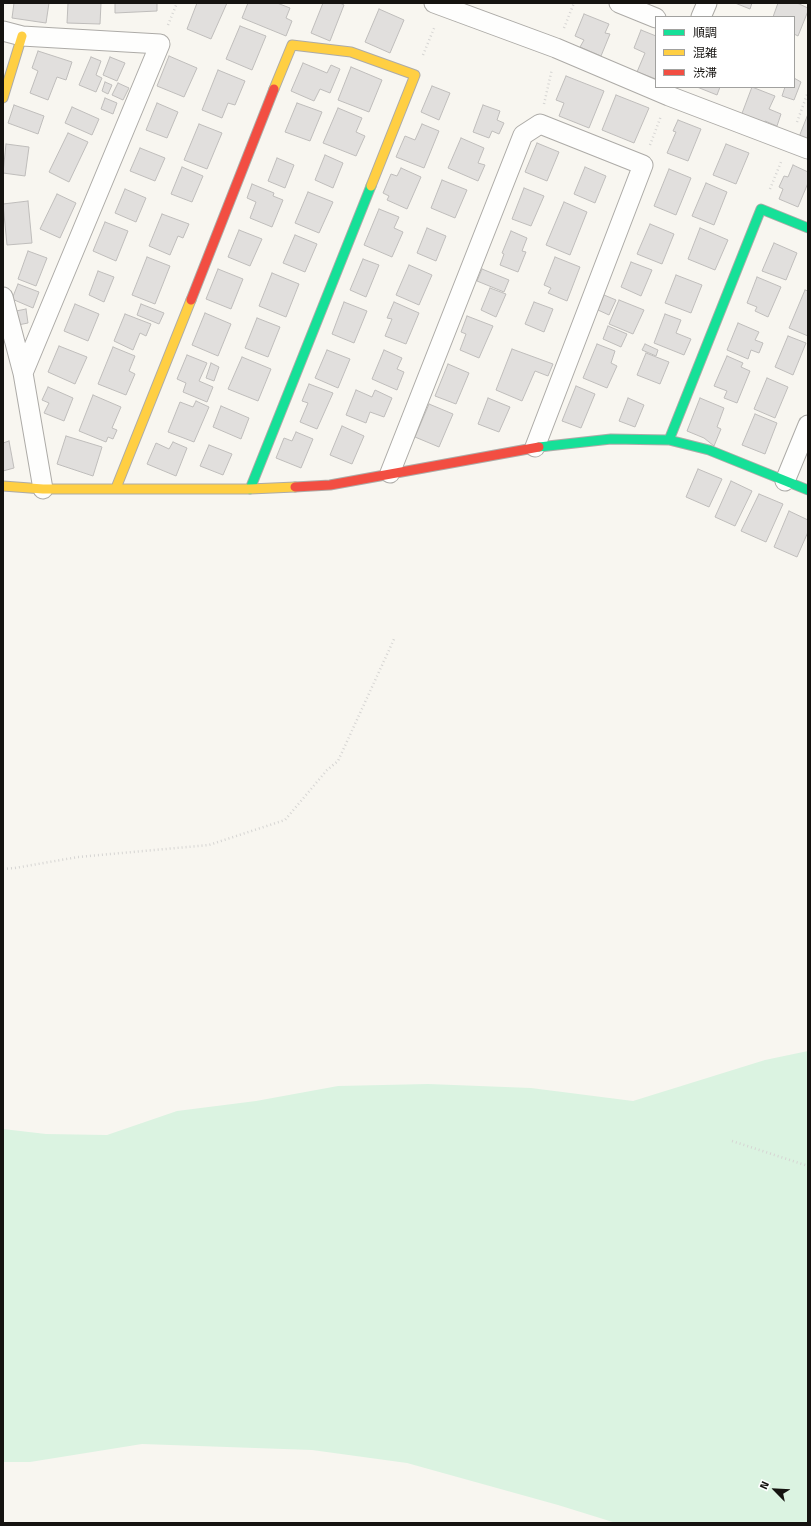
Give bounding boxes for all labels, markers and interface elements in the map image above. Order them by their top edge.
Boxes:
legend [655,16,795,88]
text: 順調 [693,23,717,42]
text: 混雑 [693,43,717,62]
text: 渋滞 [693,63,717,82]
north arrow [755,1470,795,1510]
text: N [755,1478,773,1492]

